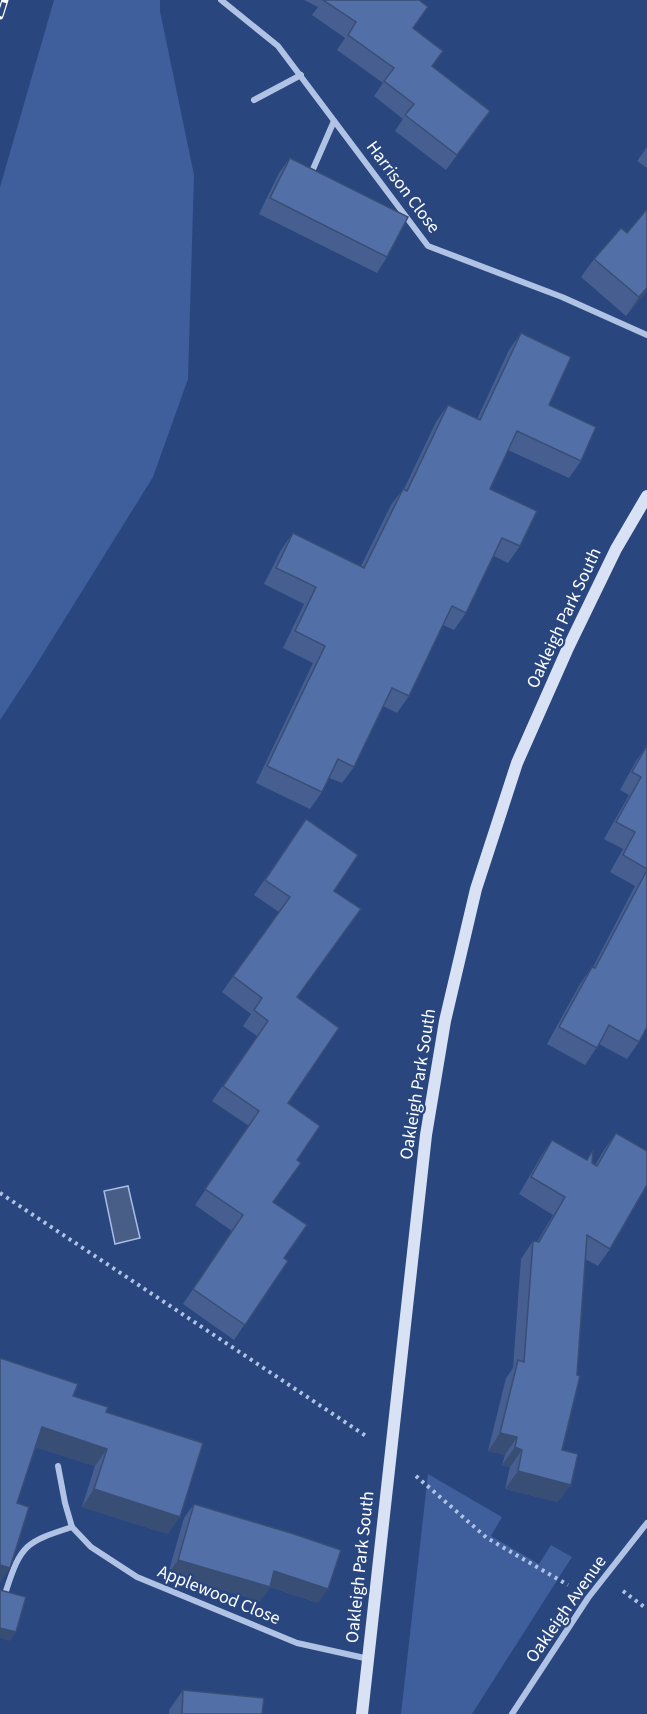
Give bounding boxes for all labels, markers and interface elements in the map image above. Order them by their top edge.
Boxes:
street label: Harrison Close [360,136,446,238]
street label: Oakleigh Park South [520,544,608,692]
street label: Oakleigh Park South [394,1007,442,1161]
street label: Oakleigh Park South [340,1490,380,1644]
street label: Oakleigh Avenue [520,1550,612,1668]
street label: Applewood Close [154,1559,284,1631]

